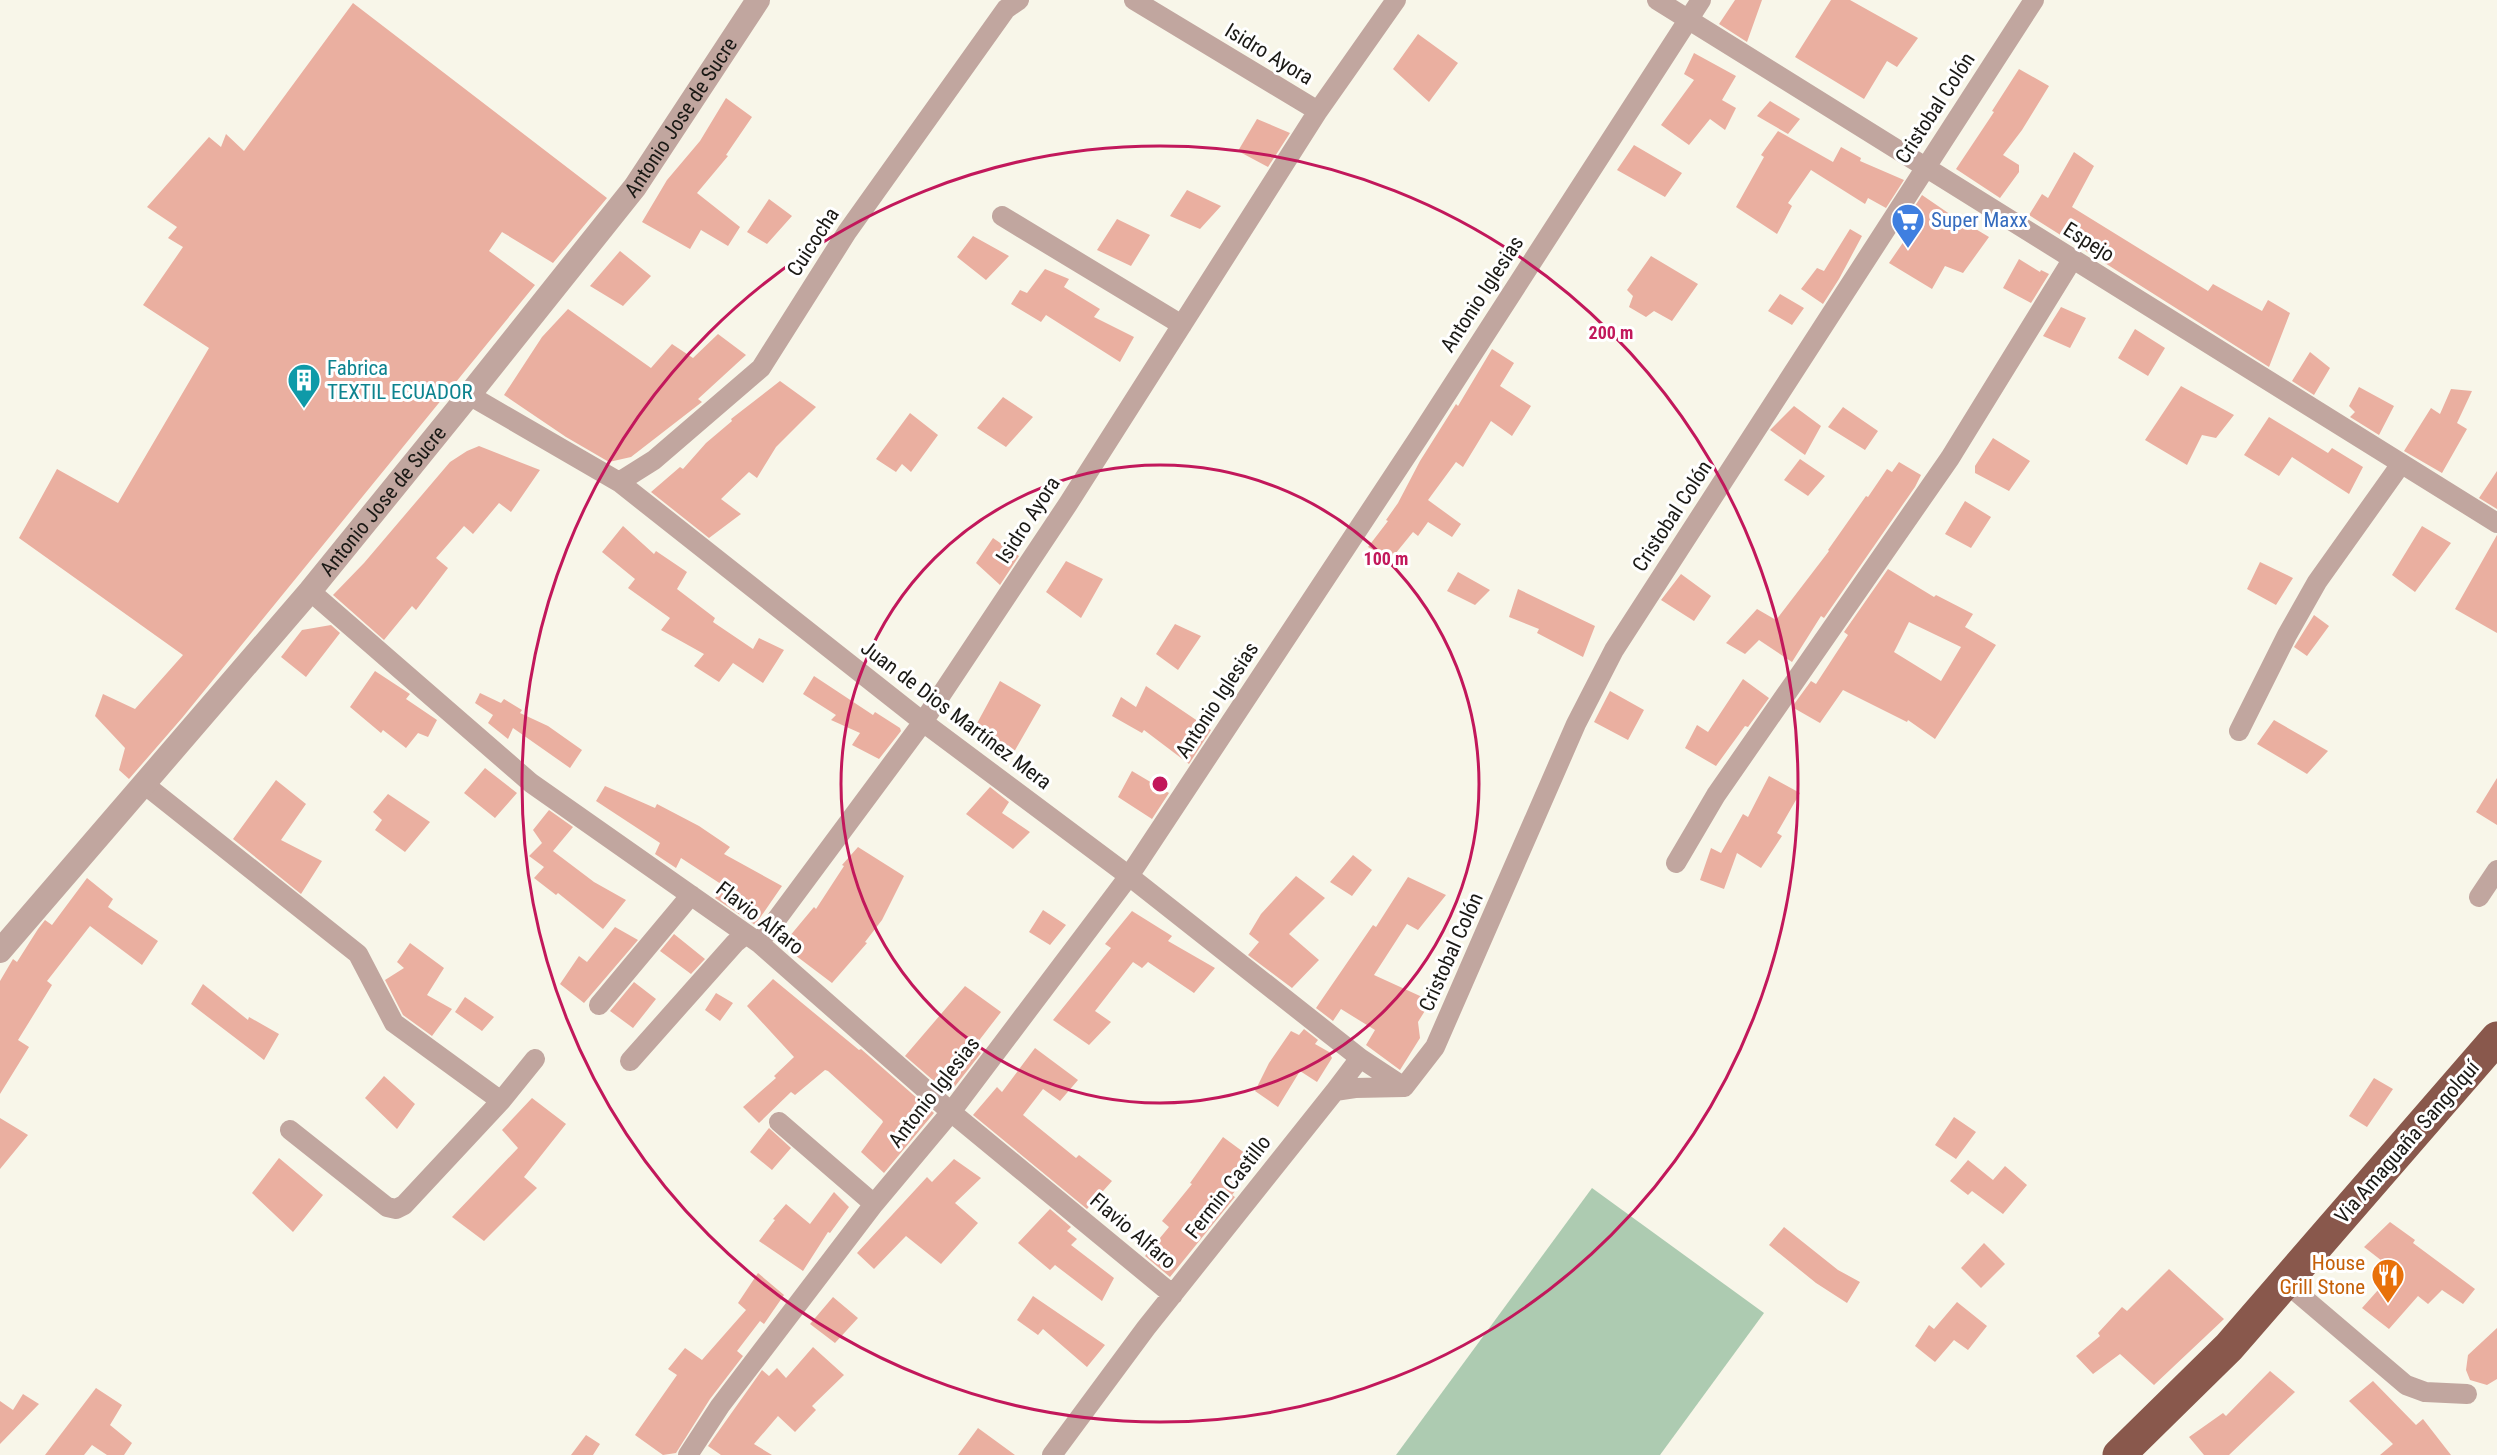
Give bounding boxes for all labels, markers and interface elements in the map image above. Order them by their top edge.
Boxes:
street label: Isidro Ayora [1221,18,1317,90]
street label: Antonio Jose de Sucre [620,33,742,202]
street label: Cristobal Colón [1890,48,1980,168]
supermarket icon: Super Maxx [1890,202,1926,249]
street label: Cuicocha [782,203,844,281]
place label: Super Maxx [1931,208,2028,232]
street label: Espejo [2059,217,2119,267]
street label: Antonio Iglesias [1436,231,1528,357]
text: 200 m [1589,322,1633,343]
place label: Fabrica TEXTIL ECUADOR [327,356,473,404]
building icon: Fabrica TEXTIL ECUADOR [286,362,322,409]
street label: Antonio Jose de Sucre [315,421,451,581]
street label: Cristobal Colón [1627,456,1717,576]
street label: Isidro Ayora [991,472,1065,568]
text: 100 m [1364,548,1408,569]
street label: Juan de Dios Martínez Mera [856,636,1056,794]
street label: Antonio Iglesias [1171,637,1263,763]
centre of rings [1150,774,1170,794]
street label: Flavio Alfaro [711,876,809,960]
street label: Cristobal Colón [1414,889,1488,1015]
street label: Antonio Iglesias [883,1032,985,1152]
street label: Via Amaguaña Sangolquí [2330,1055,2485,1228]
street label: Fermin Castillo [1180,1131,1276,1243]
street label: Flavio Alfaro [1085,1188,1181,1274]
place label: House Grill Stone [2279,1251,2365,1299]
restaurant icon: House Grill Stone [2370,1257,2406,1304]

